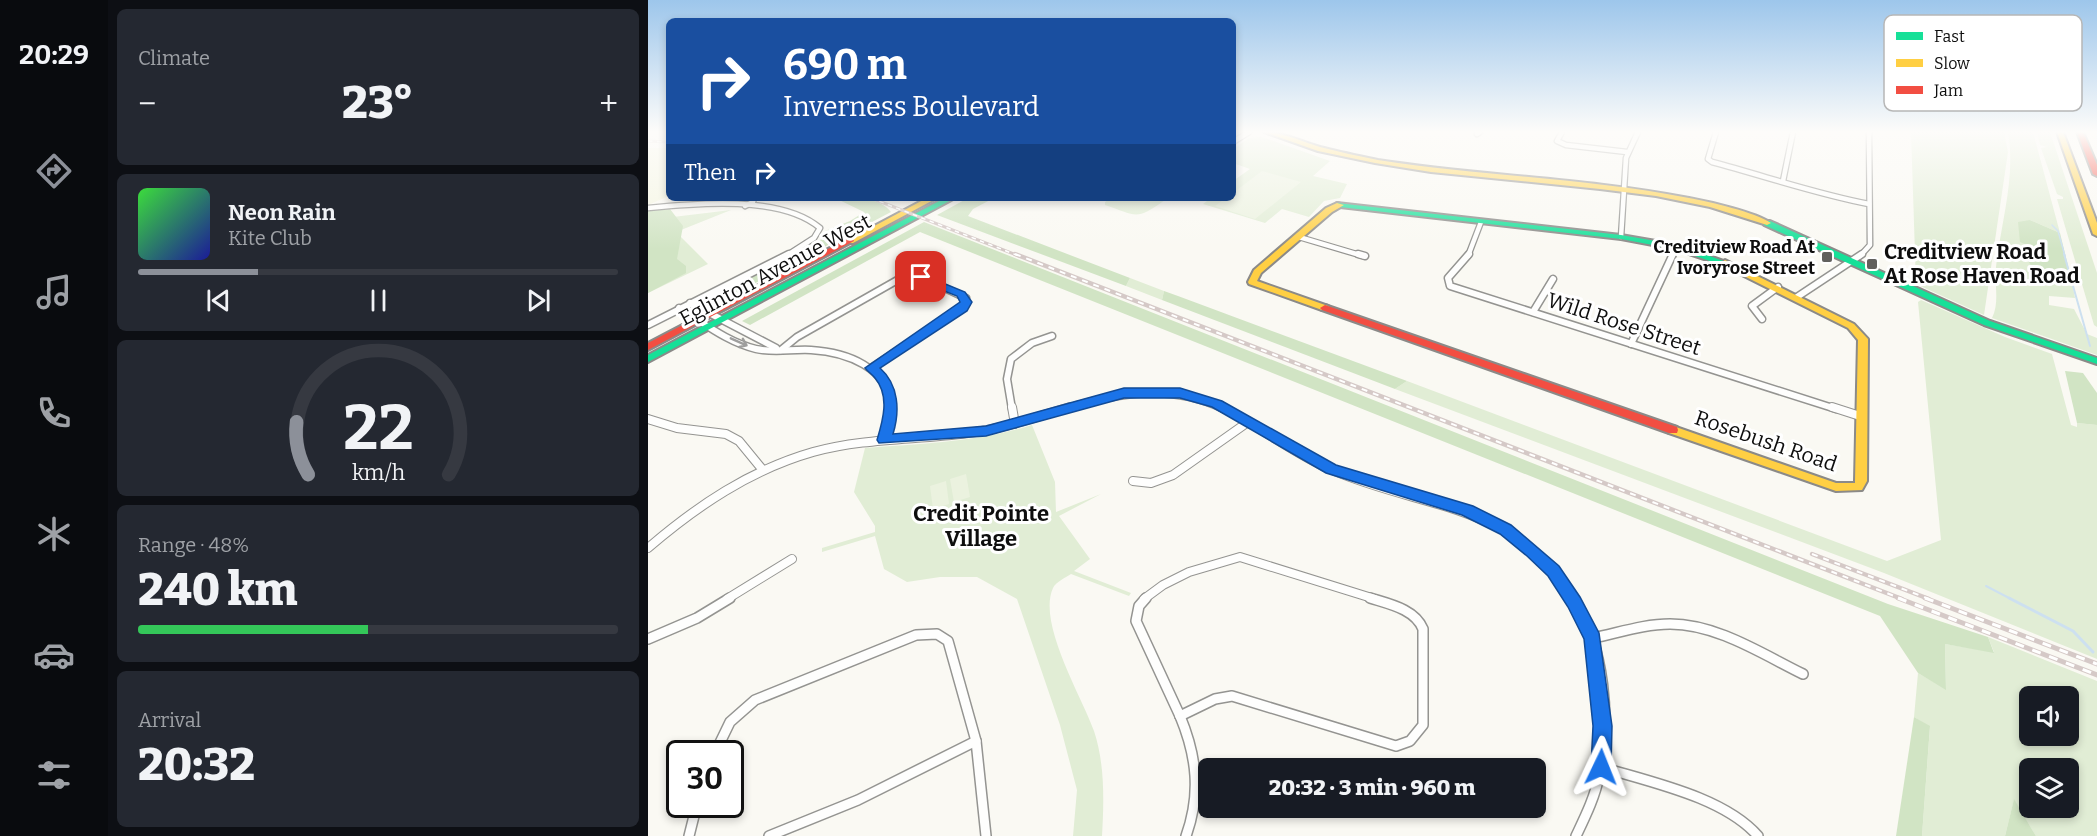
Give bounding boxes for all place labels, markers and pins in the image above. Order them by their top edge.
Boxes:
place label: Creditview Road At Ivoryrose Street [1653,236,1815,279]
place label: Creditview Road At Rose Haven Road [1884,239,2080,289]
marker: Creditview Road At Ivoryrose Street [1820,250,1834,264]
pin [895,251,946,302]
marker: Creditview Road At Rose Haven Road [1865,257,1879,271]

